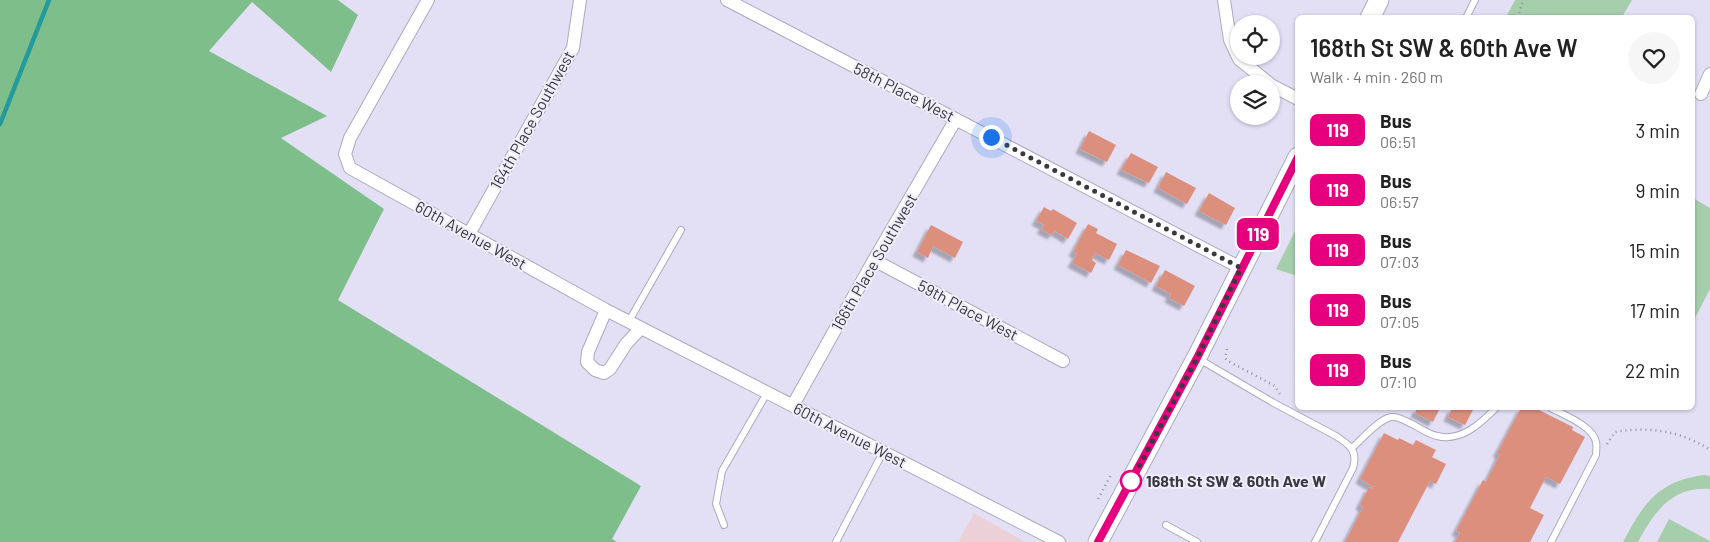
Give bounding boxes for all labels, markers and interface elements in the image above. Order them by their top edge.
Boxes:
map controls [1230,15,1280,125]
button: locate [1230,15,1280,65]
button: heart [1628,32,1680,84]
text: 168th St SW & 60th Ave W [1310,33,1578,62]
street label: 164th Place Southwest [486,47,578,192]
street label: 58th Place West [851,58,958,125]
text: Walk · 4 min · 260 m [1310,67,1443,86]
button: layers [1230,75,1280,125]
text: Bus [1380,109,1412,132]
text: 119 [1326,119,1349,141]
text: 3 min [1636,119,1680,142]
your location [979,125,1004,150]
text: 06:51 [1380,132,1416,151]
text: Bus [1380,169,1412,192]
text: 119 [1326,179,1349,201]
text: 9 min [1636,179,1680,202]
street label: 166th Place Southwest [827,190,921,334]
text: 06:57 [1380,192,1419,211]
street label: 60th Avenue West [412,196,530,273]
line badge: 119 [1229,218,1287,250]
text: 119 [1247,223,1269,245]
text: Bus [1380,229,1412,252]
text: 119 [1326,239,1349,261]
text: 15 min [1629,239,1680,262]
text: 07:03 [1380,252,1419,271]
street label: 59th Place West [915,275,1022,344]
text: Bus [1380,289,1412,312]
text: 119 [1326,299,1349,321]
text: 17 min [1630,299,1680,322]
text: 07:05 [1380,312,1419,331]
text: Bus [1380,349,1412,372]
text: 119 [1326,359,1349,381]
text: 22 min [1625,359,1680,382]
text: 07:10 [1380,372,1417,391]
street label: 60th Avenue West [791,398,910,471]
marker: 168th St SW & 60th Ave W [1120,470,1142,492]
place label: 168th St SW & 60th Ave W [1146,471,1326,490]

